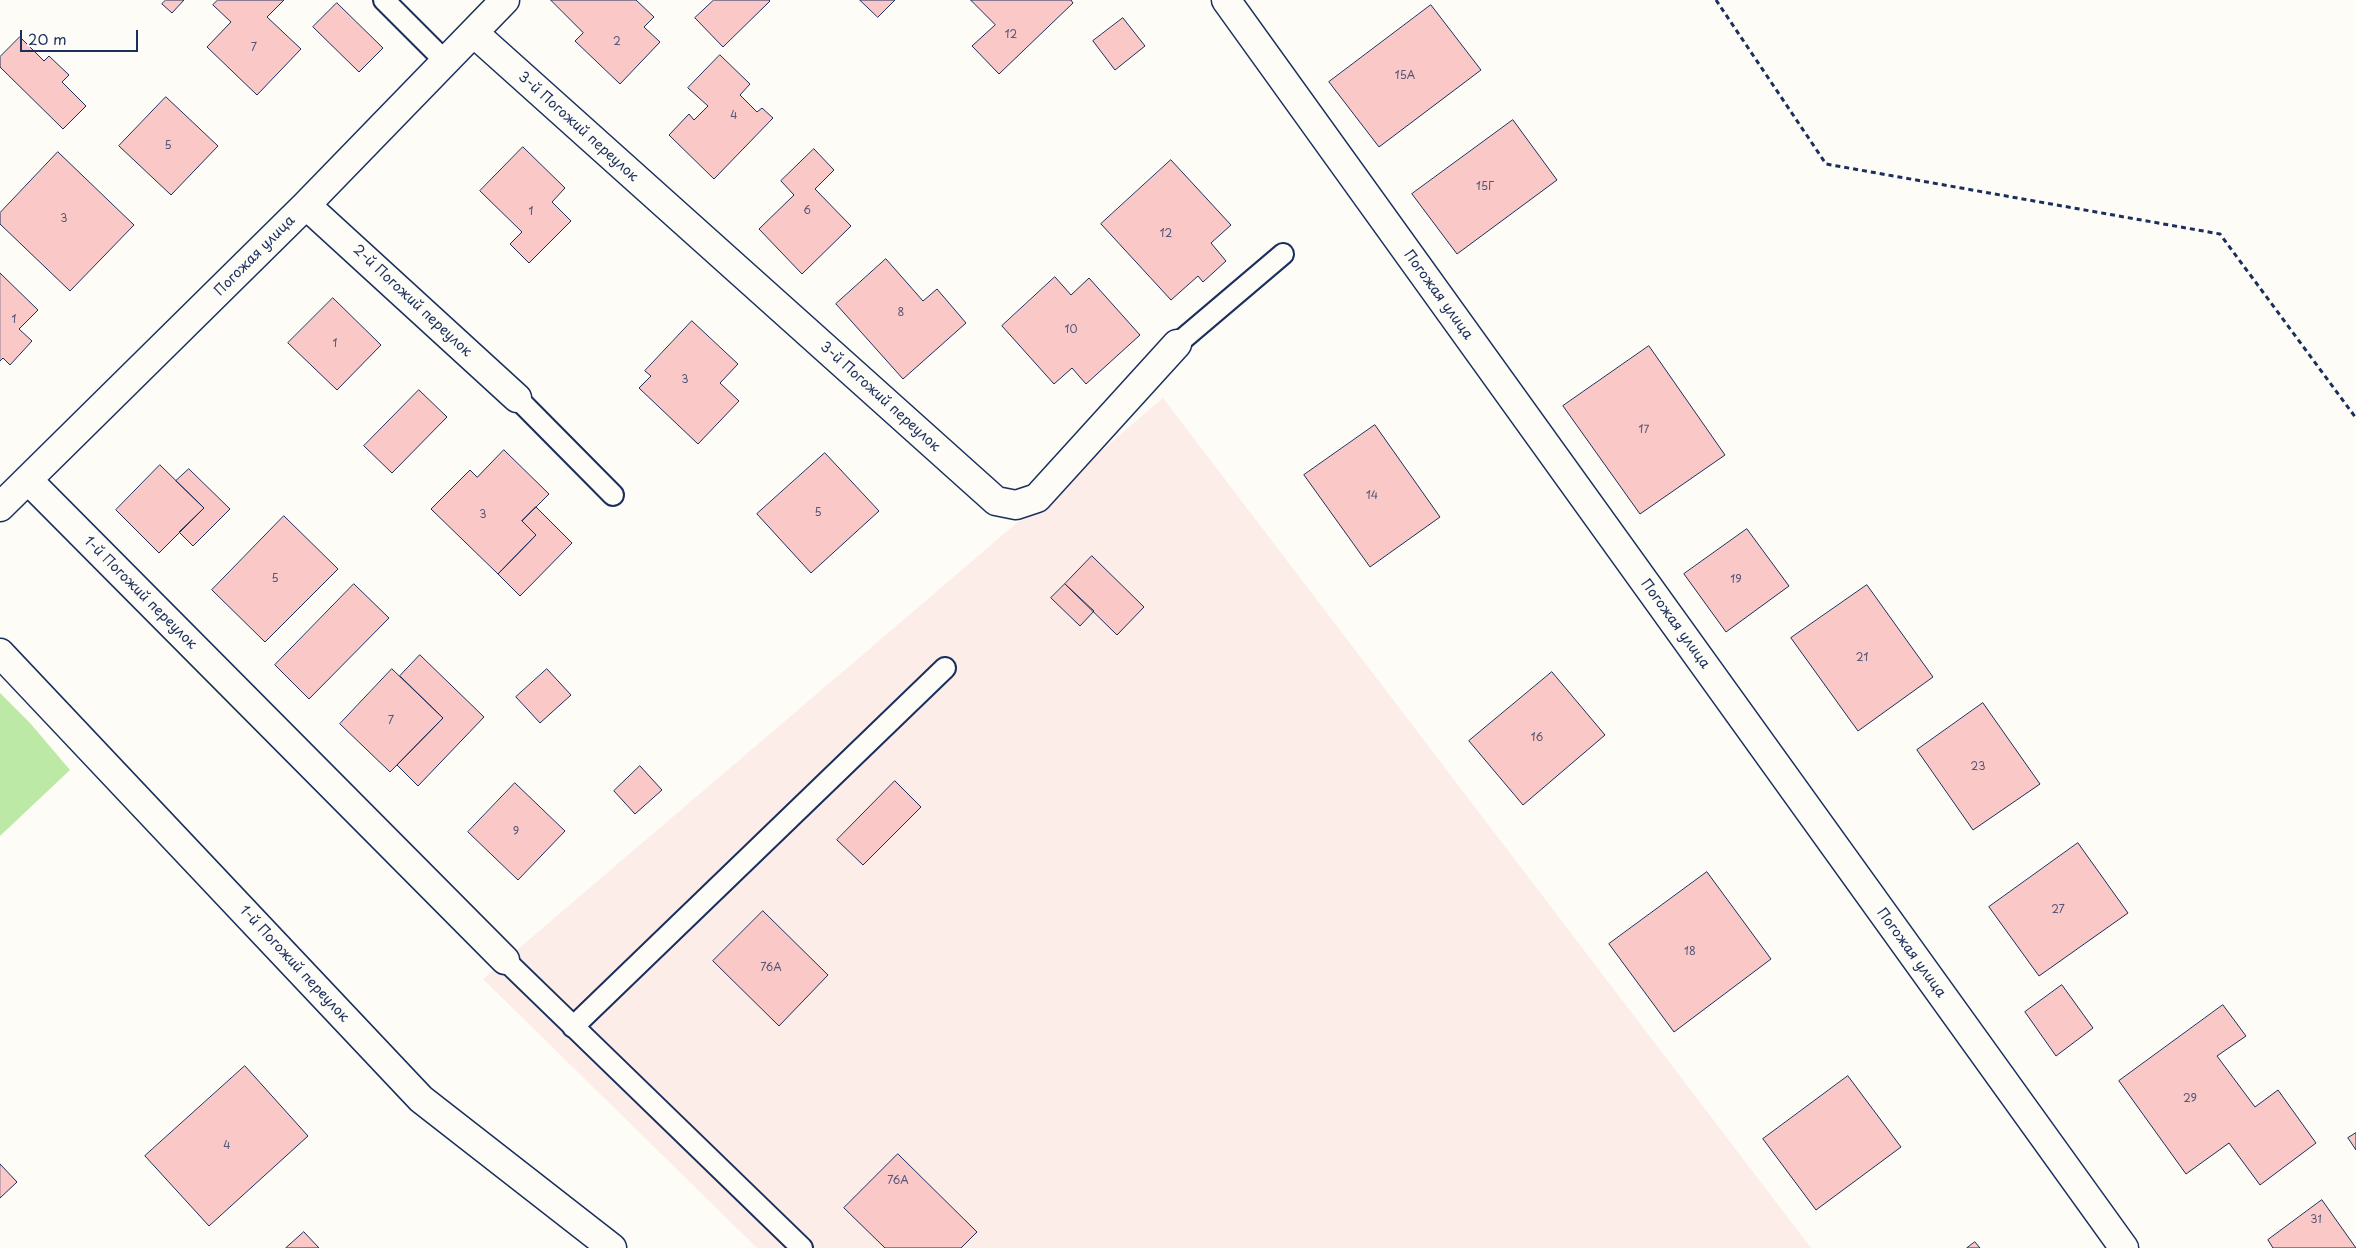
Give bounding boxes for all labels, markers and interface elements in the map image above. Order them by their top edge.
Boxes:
scale bar [22,20,140,52]
text: 20 m [28,27,67,50]
house number: 12 [1005,28,1017,42]
house number: 2 [613,35,621,49]
house number: 7 [251,41,257,55]
street label: 3-й Погожий переулок [515,69,641,185]
house number: 15А [1395,69,1415,83]
house number: 4 [730,109,738,123]
house number: 5 [164,139,172,153]
house number: 15Г [1476,180,1494,194]
house number: 6 [803,204,811,218]
house number: 1 [529,205,533,219]
house number: 3 [60,212,68,226]
street label: Погожая улица [211,212,299,300]
house number: 12 [1160,227,1172,241]
street label: 2-й Погожий переулок [349,242,475,360]
street label: Погожая улица [1400,247,1476,343]
house number: 8 [898,306,904,320]
house number: 1 [12,313,16,327]
house number: 10 [1065,323,1077,337]
house number: 1 [333,337,337,351]
street label: 3-й Погожий переулок [817,339,943,455]
house number: 3 [681,373,689,387]
house number: 17 [1639,423,1649,437]
house number: 14 [1366,489,1378,503]
house number: 5 [814,506,822,520]
house number: 3 [479,508,487,522]
street label: 1-й Погожий переулок [80,533,200,653]
house number: 5 [271,572,279,586]
house number: 19 [1730,573,1742,587]
street label: Погожая улица [1637,576,1713,672]
house number: 21 [1856,651,1868,665]
house number: 7 [388,714,394,728]
house number: 16 [1531,731,1543,745]
house number: 23 [1971,760,1985,774]
house number: 9 [513,825,519,839]
street label: 1-й Погожий переулок [236,902,352,1026]
house number: 27 [2051,903,2065,917]
street label: Погожая улица [1873,905,1949,1001]
house number: 18 [1684,945,1696,959]
house number: 76А [760,961,782,975]
house number: 29 [2183,1092,2197,1106]
house number: 4 [223,1139,231,1153]
house number: 76А [887,1174,909,1188]
house number: 31 [2310,1213,2322,1227]

